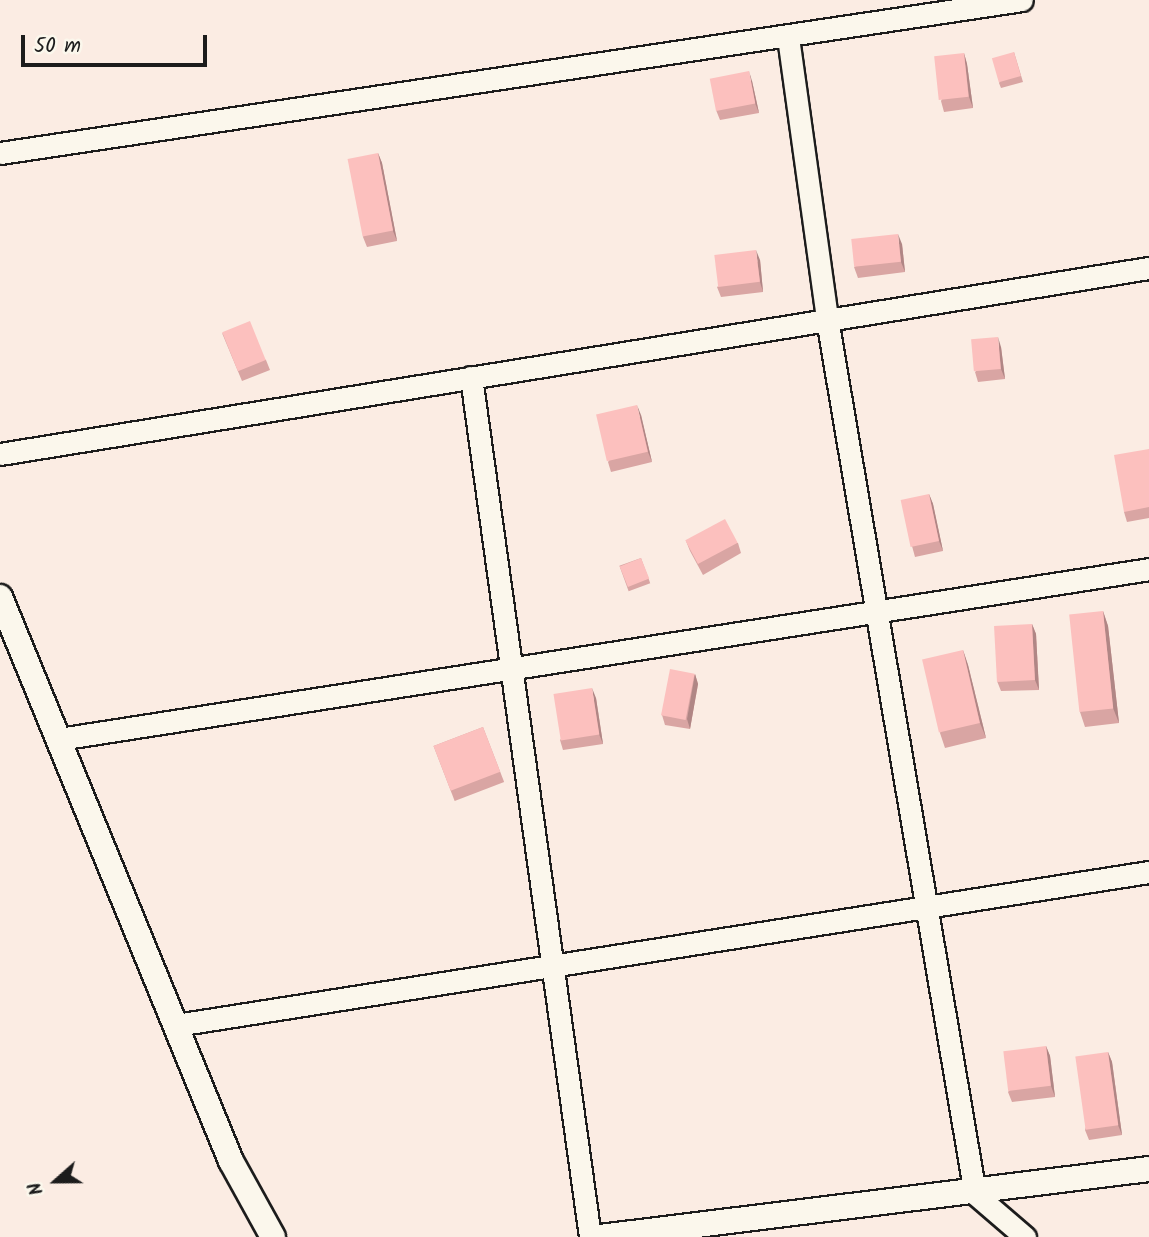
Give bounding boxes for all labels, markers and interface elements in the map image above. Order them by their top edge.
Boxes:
scale bar [24,21,210,65]
text: 50 m [34,30,81,63]
north arrow [21,1146,91,1216]
text: N [20,1178,53,1200]

